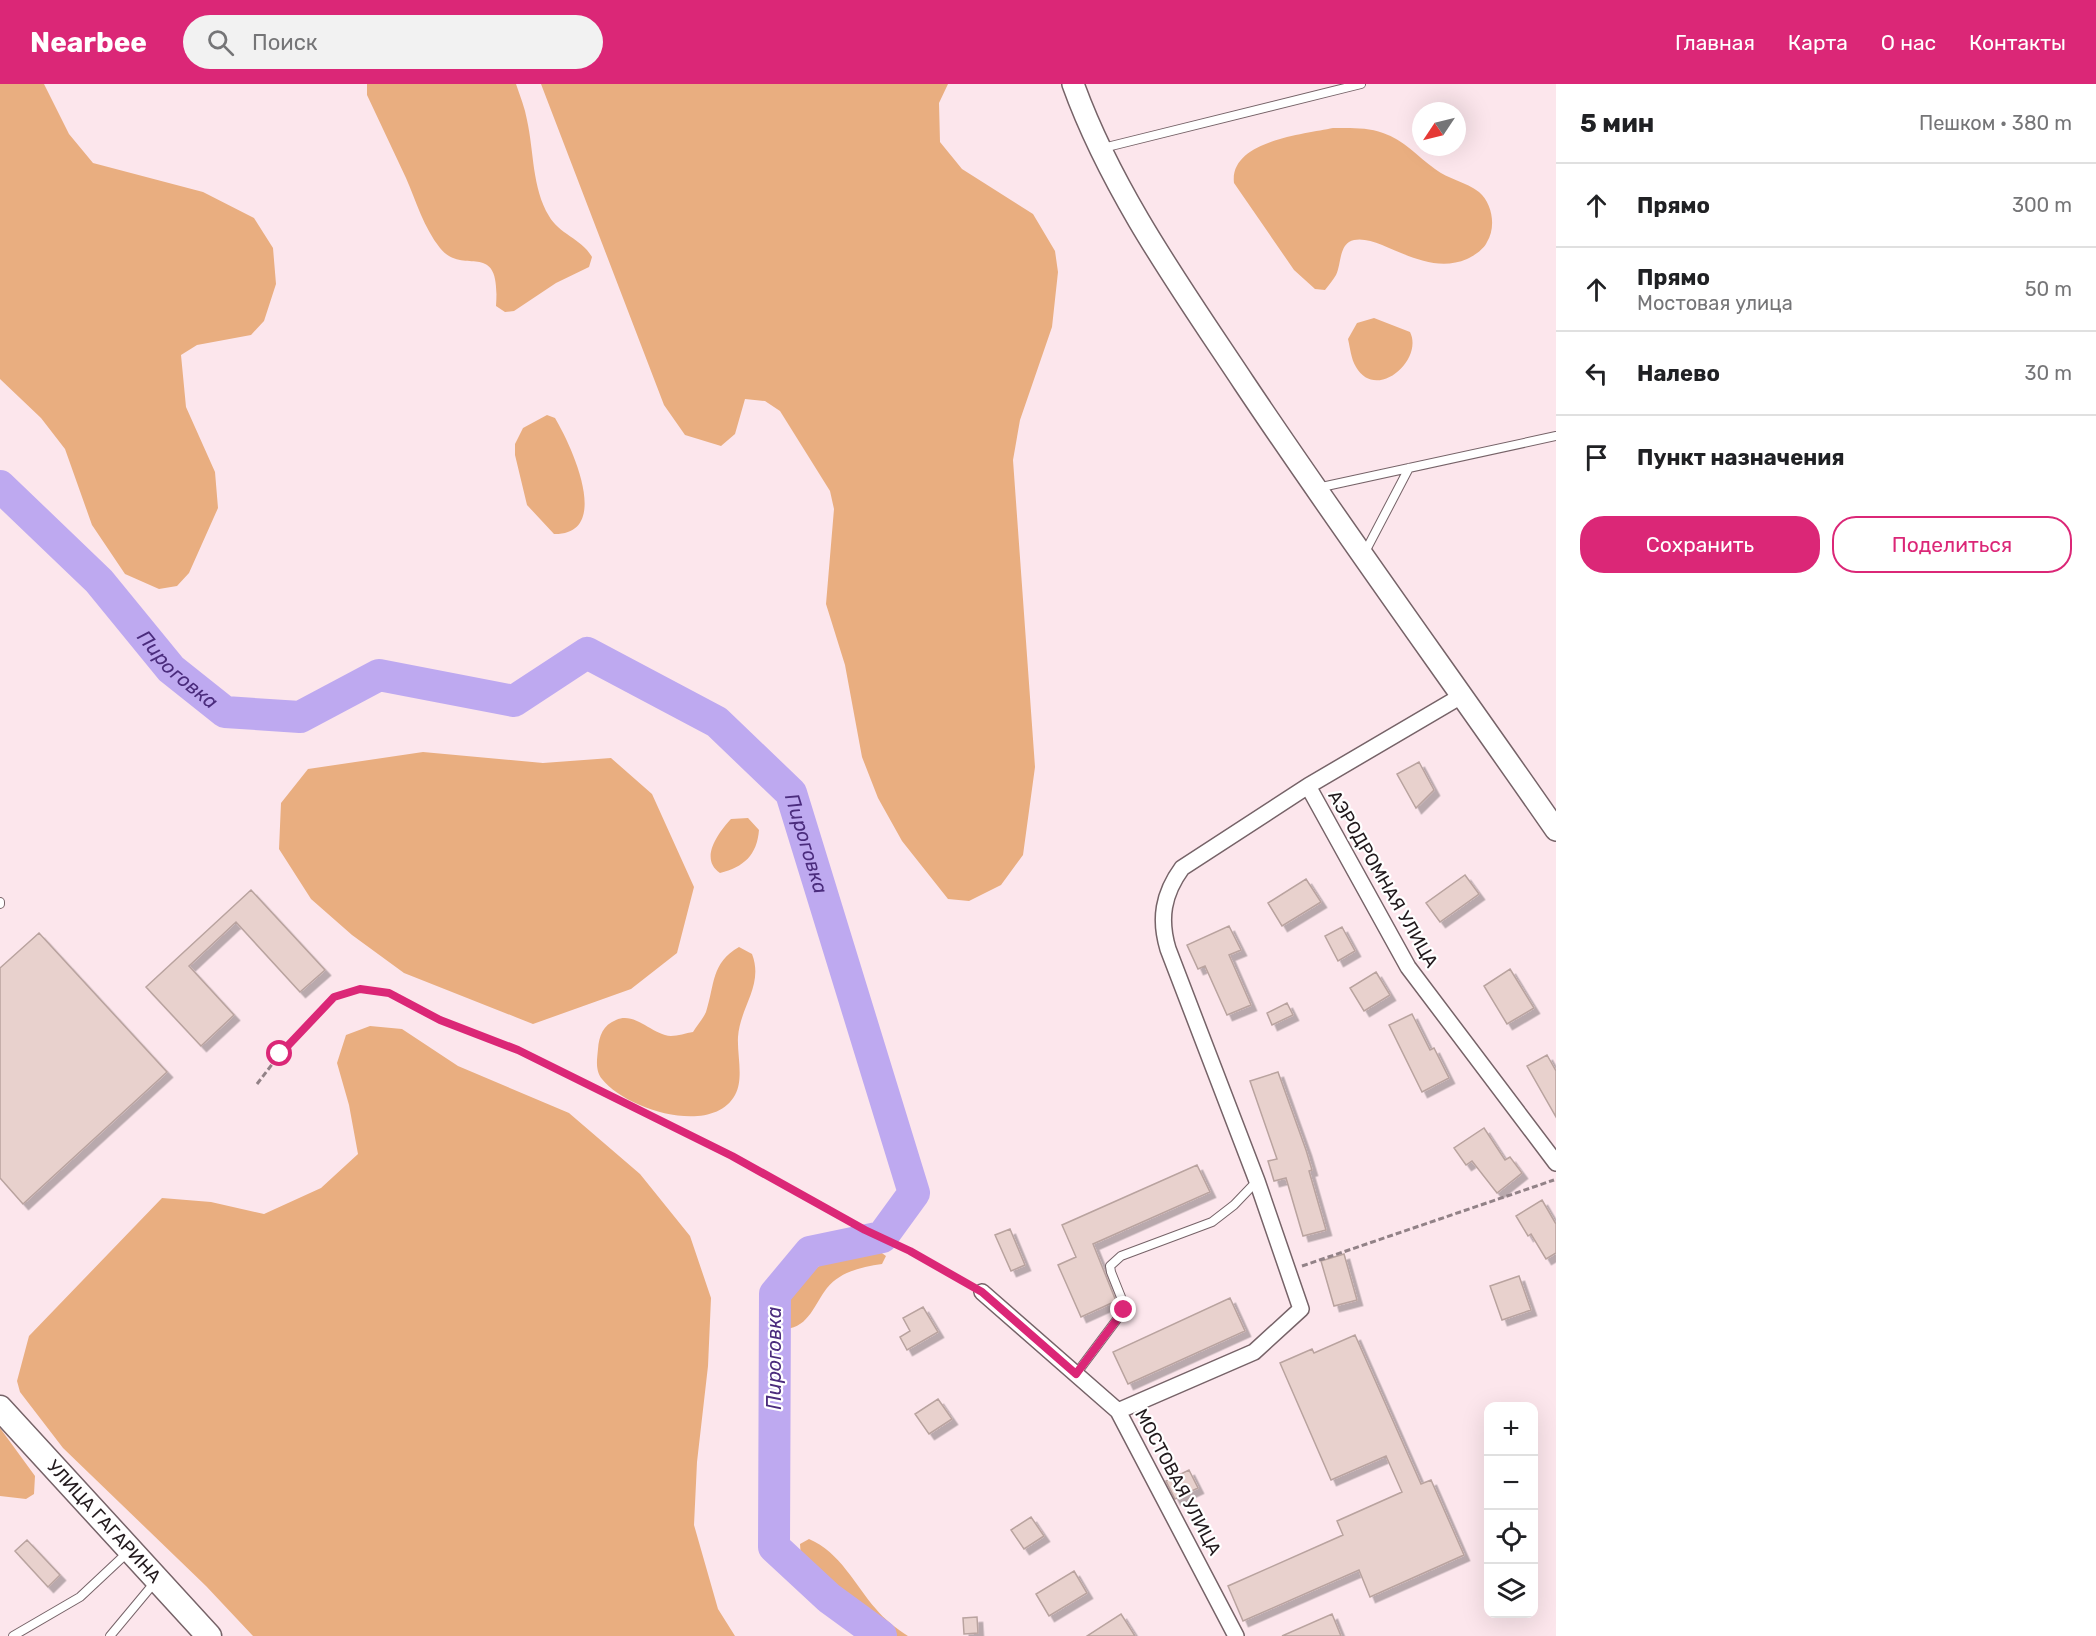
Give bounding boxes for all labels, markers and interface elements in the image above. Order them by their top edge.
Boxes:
search box [183,15,603,69]
text: Nearbee [30,26,147,59]
icon: search [204,26,237,59]
text: Поиск [252,29,318,56]
text: Главная [1675,30,1755,55]
text: Карта [1788,30,1848,55]
text: О нас [1881,30,1936,55]
text: Контакты [1969,30,2066,55]
north arrow [1412,102,1466,156]
text: 5 мин [1580,108,1654,139]
text: Пешком · 380 m [1919,111,2072,135]
icon: ahead [1580,189,1613,222]
text: Прямо [1637,192,1710,219]
text: 300 m [2012,193,2072,217]
text: Прямо [1637,264,1710,291]
icon: ahead [1580,273,1613,306]
text: 50 m [2025,277,2072,301]
text: Мостовая улица [1637,291,1793,315]
icon: left [1580,357,1613,390]
text: Налево [1637,360,1720,387]
text: 30 m [2025,361,2072,385]
icon: arrive [1580,441,1613,474]
text: Пункт назначения [1637,444,1845,471]
button: Сохранить [1580,516,1820,573]
button: Поделиться [1832,516,2072,573]
water label: Пироговка [132,625,223,714]
street label: АЭРОДРОМНАЯ УЛИЦА [1323,787,1443,971]
water label: Пироговка [780,791,833,897]
route start [266,1040,292,1066]
route end [1110,1296,1136,1322]
water label: Пироговка [762,1306,786,1410]
map controls [1484,1402,1538,1618]
button: + [1484,1402,1538,1456]
street label: МОСТОВАЯ УЛИЦА [1130,1405,1226,1559]
street label: УЛИЦА ГАГАРИНА [42,1456,166,1587]
button: − [1484,1456,1538,1510]
button: locate [1484,1510,1538,1564]
button: layers [1484,1564,1538,1618]

